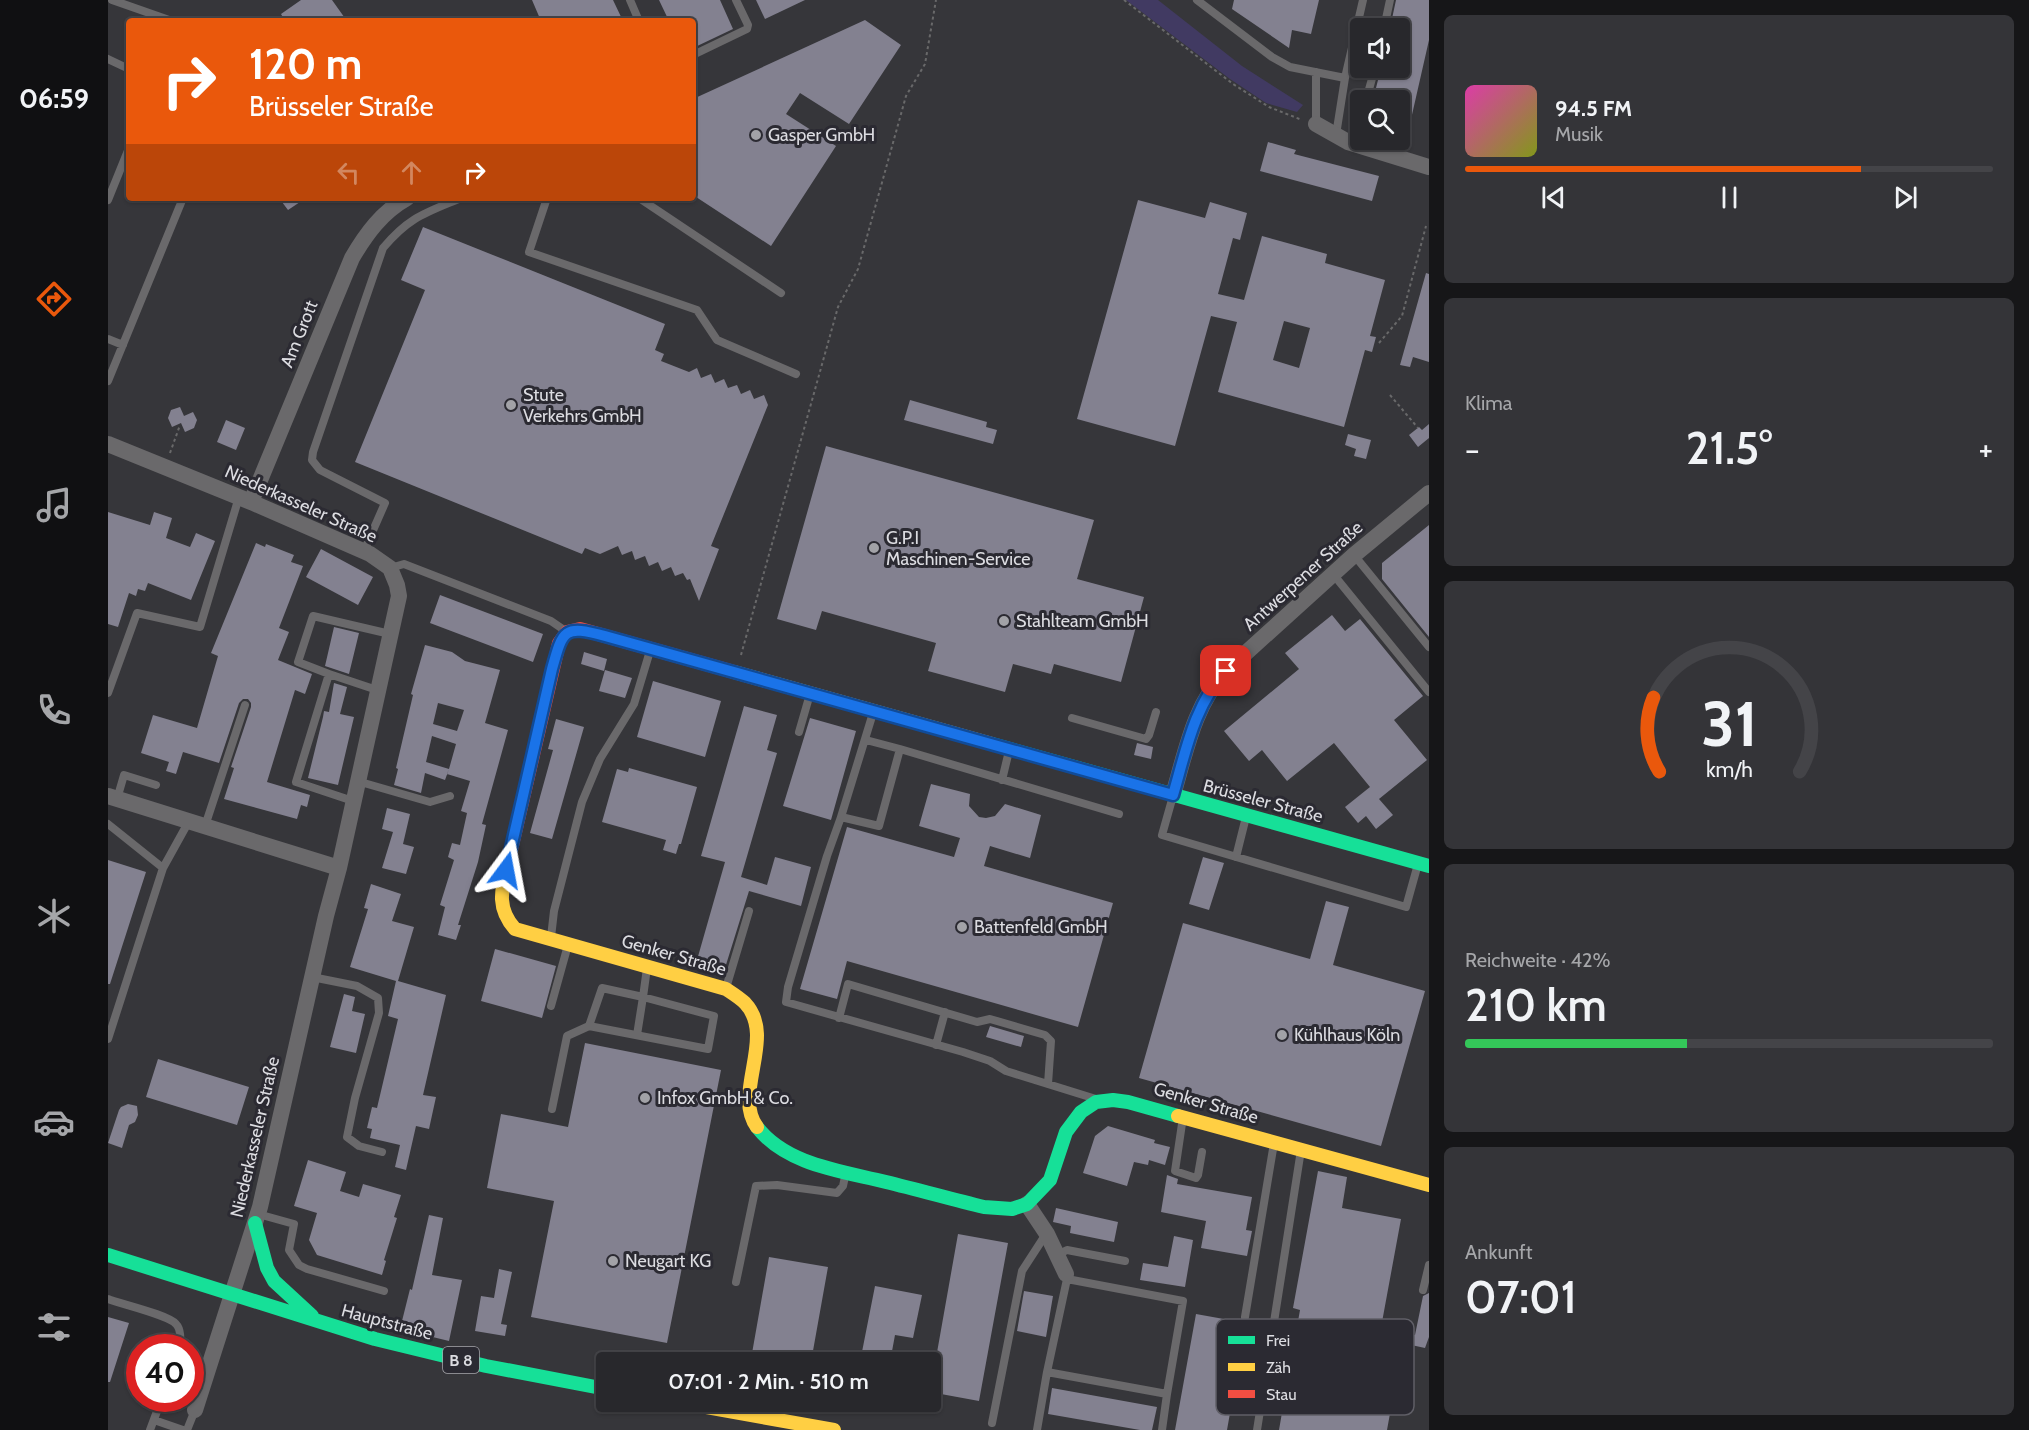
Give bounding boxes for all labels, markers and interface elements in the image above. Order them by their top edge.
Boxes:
map controls [1350,18,1410,150]
button: sound [1350,18,1410,78]
text: 120 m [249,38,362,90]
icon: right [150,42,228,120]
text: 06:59 [19,82,89,115]
text: Brüsseler Straße [249,90,434,123]
button: search [1350,90,1410,150]
text: 94.5 FM [1555,95,1632,122]
text: Musik [1555,122,1603,146]
place label: Gasper GmbH [768,124,875,146]
marker: Gasper GmbH [749,128,763,142]
icon: left [332,156,365,189]
icon: ahead [395,156,428,189]
icon: right [458,156,491,189]
icon: previous [1537,181,1570,214]
icon: pause [1713,181,1746,214]
icon: next [1889,181,1922,214]
icon: directions [33,278,75,320]
street label: Am Grott [276,297,322,371]
place label: Stute Verkehrs GmbH [523,384,642,427]
text: Klima [1465,391,1512,415]
marker: Stute Verkehrs GmbH [504,398,518,412]
text: 21.5° [1686,421,1772,475]
text: − [1465,429,1480,469]
text: + [1978,429,1993,469]
street label: Niederkasseler Straße [221,461,381,547]
icon: music [33,484,75,526]
street label: Antwerpener Straße [1239,517,1367,635]
place label: G.P.I Maschinen-Service [886,527,1030,570]
marker: G.P.I Maschinen-Service [867,541,881,555]
place label: Stahlteam GmbH [1016,610,1149,632]
marker: Stahlteam GmbH [997,614,1011,628]
pin [1200,645,1251,696]
icon: arrive [1209,654,1242,687]
text: 31 [1701,686,1757,762]
icon: phone [33,689,75,731]
text: km/h [1706,756,1752,782]
street label: Brüsseler Straße [1201,774,1325,828]
position arrow [474,838,538,902]
icon: climate [33,895,75,937]
place label: Battenfeld GmbH [974,916,1108,938]
marker: Battenfeld GmbH [955,920,969,934]
street label: Genker Straße [619,930,729,980]
text: Reichweite · 42% [1465,948,1610,972]
text: 210 km [1465,978,1607,1032]
place label: Kühlhaus Köln [1294,1024,1400,1046]
marker: Kühlhaus Köln [1275,1028,1289,1042]
street label: Niederkasseler Straße [226,1054,284,1220]
street label: Genker Straße [1151,1078,1261,1128]
place label: Infox GmbH & Co. [657,1087,793,1109]
marker: Infox GmbH & Co. [638,1091,652,1105]
icon: car [33,1101,75,1143]
text: Ankunft [1465,1240,1532,1264]
place label: Neugart KG [625,1250,711,1272]
marker: Neugart KG [606,1254,620,1268]
text: 07:01 [1465,1270,1577,1324]
street label: Hauptstraße [339,1299,435,1345]
icon: filters [33,1306,75,1348]
legend [1216,1319,1414,1415]
text: Frei [1266,1331,1290,1350]
speed limit sign: 40 [126,1334,204,1412]
road number: B 8 [443,1347,479,1373]
text: Zäh [1266,1358,1291,1377]
text: 07:01 · 2 Min. · 510 m [668,1368,869,1395]
text: Stau [1266,1385,1297,1404]

